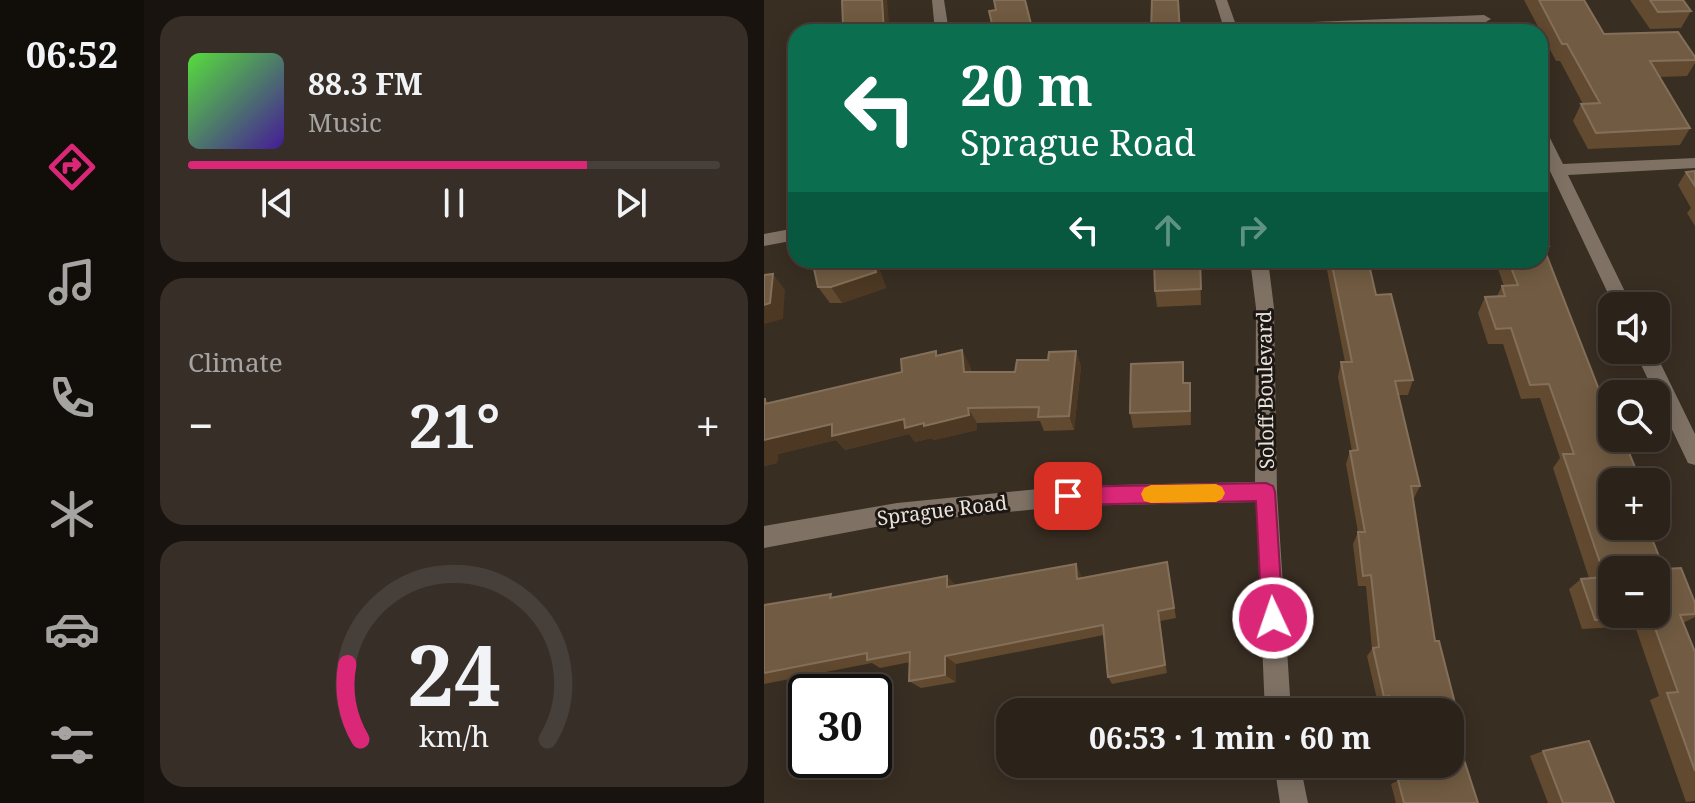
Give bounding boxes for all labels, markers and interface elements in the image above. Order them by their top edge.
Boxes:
text: 06:52 [26,30,118,79]
text: 20 m [960,46,1093,122]
icon: left [828,56,932,160]
text: 88.3 FM [308,63,423,104]
text: Music [308,104,382,140]
text: Sprague Road [960,118,1196,167]
icon: directions [44,139,100,195]
icon: previous [255,181,299,225]
icon: pause [432,181,476,225]
icon: next [609,181,653,225]
icon: left [1062,208,1106,252]
icon: ahead [1146,208,1190,252]
icon: right [1230,208,1274,252]
icon: music [44,254,100,310]
map controls [1598,292,1670,628]
button: sound [1598,292,1670,364]
street label: Soloff Boulevard [1250,311,1280,469]
text: Climate [188,344,283,380]
icon: phone [44,370,100,426]
button: search [1598,380,1670,452]
text: 21° [409,384,500,466]
text: − [188,395,213,455]
text: + [695,395,720,455]
pin [1034,462,1102,530]
button: + [1598,468,1670,540]
icon: arrive [1046,474,1090,518]
icon: climate [44,486,100,542]
street label: Sprague Road [875,489,1009,531]
button: − [1598,556,1670,628]
position arrow [1231,576,1315,660]
icon: car [44,601,100,657]
text: 24 [407,616,501,729]
speed limit sign: 30 [788,674,892,778]
text: km/h [419,716,489,755]
icon: filters [44,717,100,773]
text: 06:53 · 1 min · 60 m [1089,717,1371,758]

